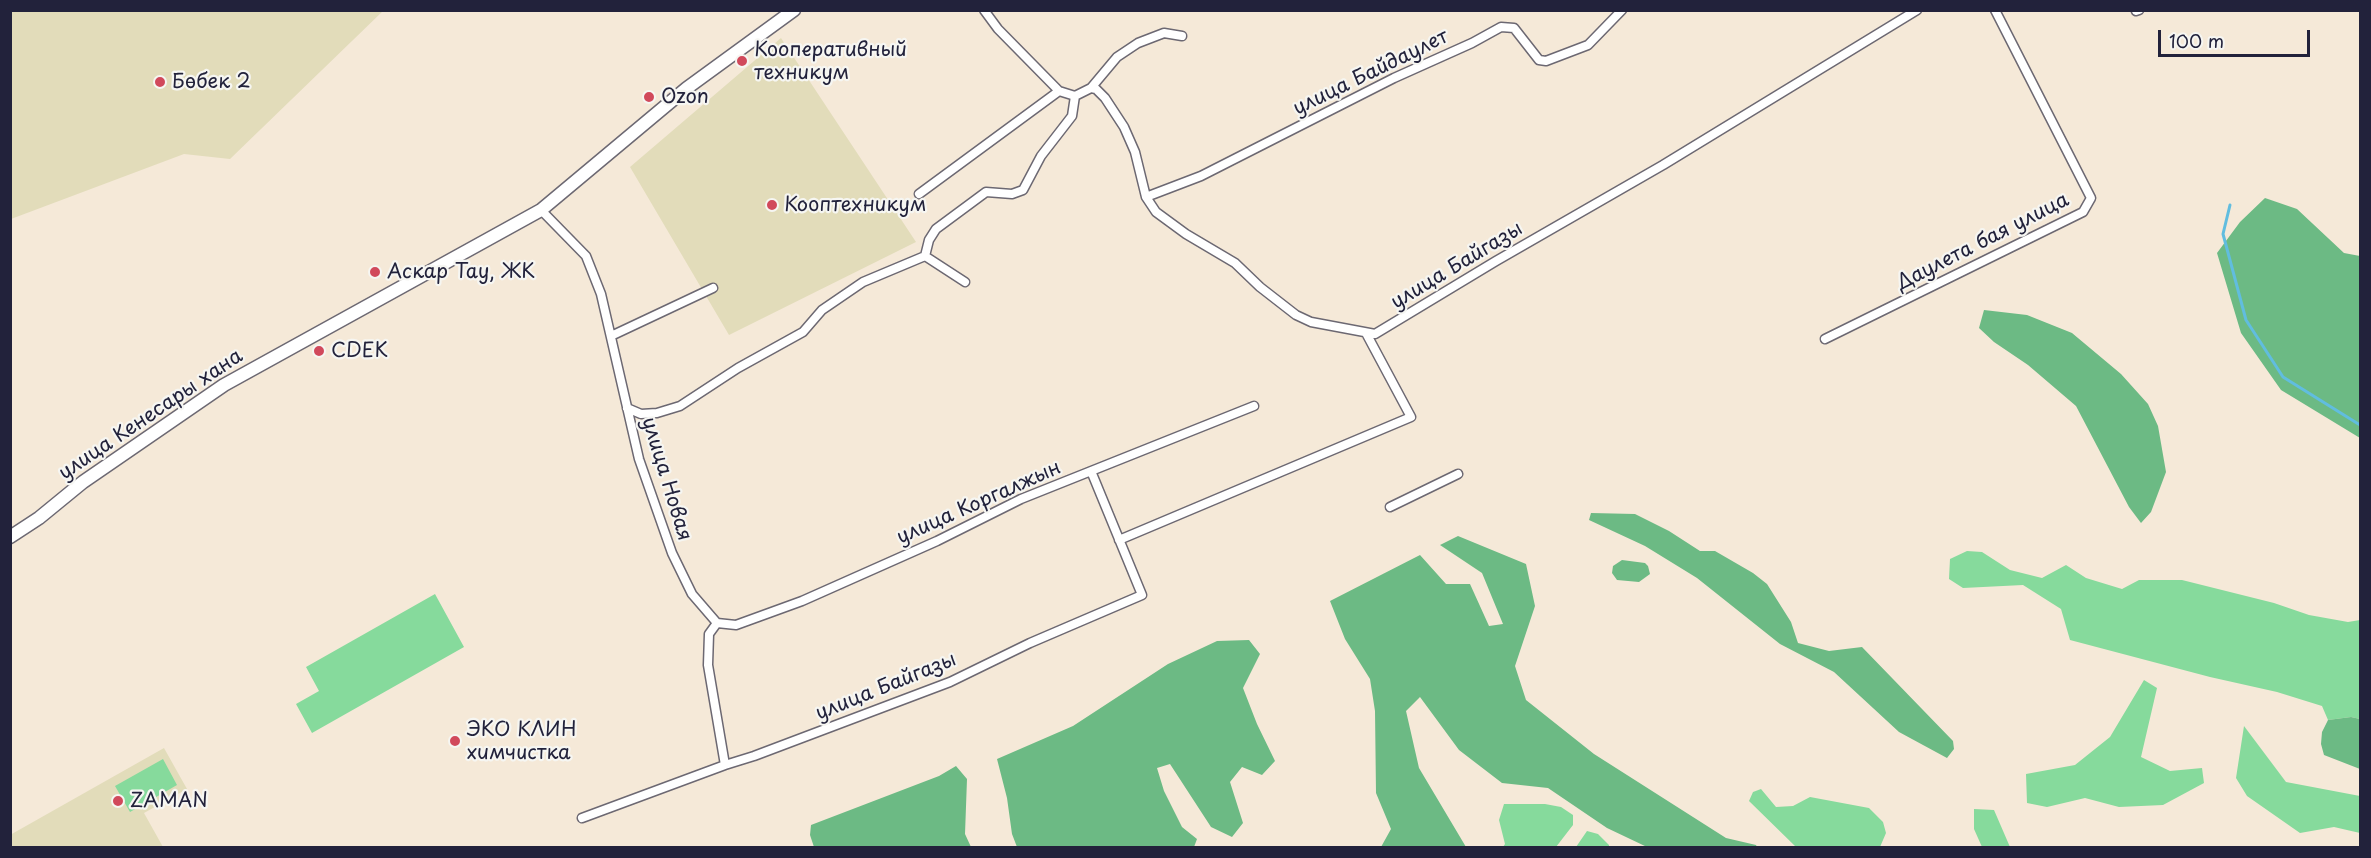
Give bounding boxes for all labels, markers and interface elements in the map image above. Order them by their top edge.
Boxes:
scale bar [2161,18,2312,56]
street label: улица Байдаулет [1289,25,1453,121]
text: 100 m [2169,27,2224,54]
place label: Кооперативный техникум [754,38,907,85]
marker: Кооперативный техникум [735,54,749,68]
place label: Бөбек 2 [172,70,251,94]
marker: Бөбек 2 [153,75,167,89]
place label: Ozon [661,85,709,109]
marker: Ozon [642,90,656,104]
street label: Даулета бая улица [1893,188,2073,296]
place label: Кооптехникум [784,193,926,217]
marker: Кооптехникум [765,198,779,212]
street label: улица Байгазы [1387,217,1527,315]
place label: Аскар Тау, ЖК [387,260,535,284]
marker: Аскар Тау, ЖК [368,265,382,279]
place label: CDEK [331,339,388,363]
street label: улица Кенесары хана [54,344,248,486]
marker: CDEK [312,344,326,358]
street label: улица Новая [636,414,696,544]
street label: улица Коргалжын [893,456,1065,550]
street label: улица Байгазы [812,648,960,726]
place label: ЭКО КЛИН химчистка [467,718,576,765]
marker: ЭКО КЛИН химчистка [448,734,462,748]
place label: ZAMAN [130,789,208,813]
marker: ZAMAN [111,794,125,808]

